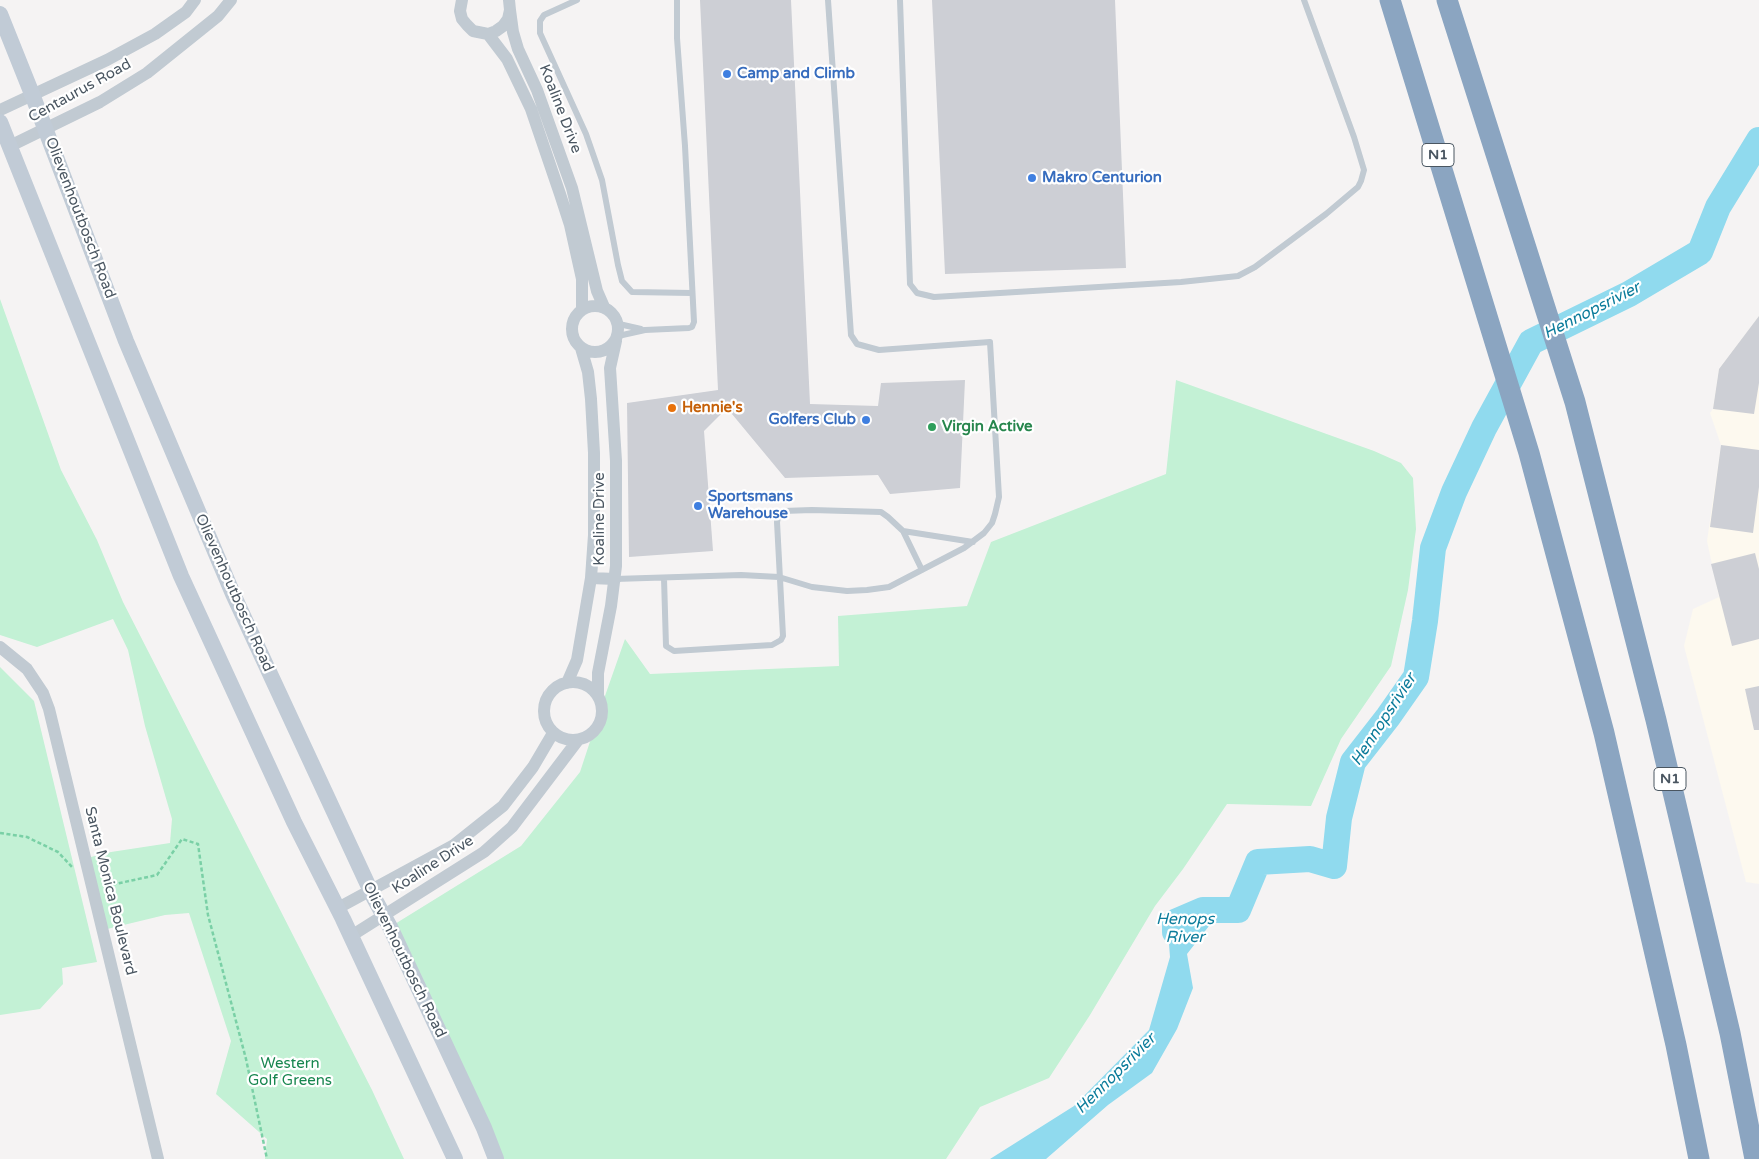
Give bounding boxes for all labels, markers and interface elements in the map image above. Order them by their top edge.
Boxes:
street label: Centaurus Road [26,55,134,127]
street label: Koaline Drive [535,62,585,156]
place label: Camp and Climb [737,65,855,83]
marker: Camp and Climb [721,68,733,80]
street label: Olievenhoutbosch Road [41,135,119,301]
road number: N1 [1422,144,1454,166]
place label: Makro Centurion [1042,169,1162,187]
marker: Makro Centurion [1026,172,1038,184]
water label: Hennopsrivier [1541,278,1643,344]
place label: Hennie's [682,399,743,417]
marker: Hennie's [666,402,678,414]
place label: Golfers Club [768,411,856,429]
marker: Golfers Club [860,414,872,426]
place label: Virgin Active [942,418,1033,436]
marker: Virgin Active [926,421,938,433]
street label: Koaline Drive [591,472,609,566]
place label: Sportsmans Warehouse [708,488,793,523]
marker: Sportsmans Warehouse [692,500,704,512]
street label: Olievenhoutbosch Road [191,511,277,675]
water label: Hennopsrivier [1347,670,1421,770]
road number: N1 [1654,768,1686,791]
street label: Santa Monica Boulevard [80,805,140,977]
street label: Koaline Drive [389,832,477,898]
street label: Olievenhoutbosch Road [358,879,450,1041]
water label: Henops River [1156,910,1214,948]
water label: Hennopsrivier [1072,1030,1160,1118]
park label: Western Golf Greens [248,1055,332,1090]

